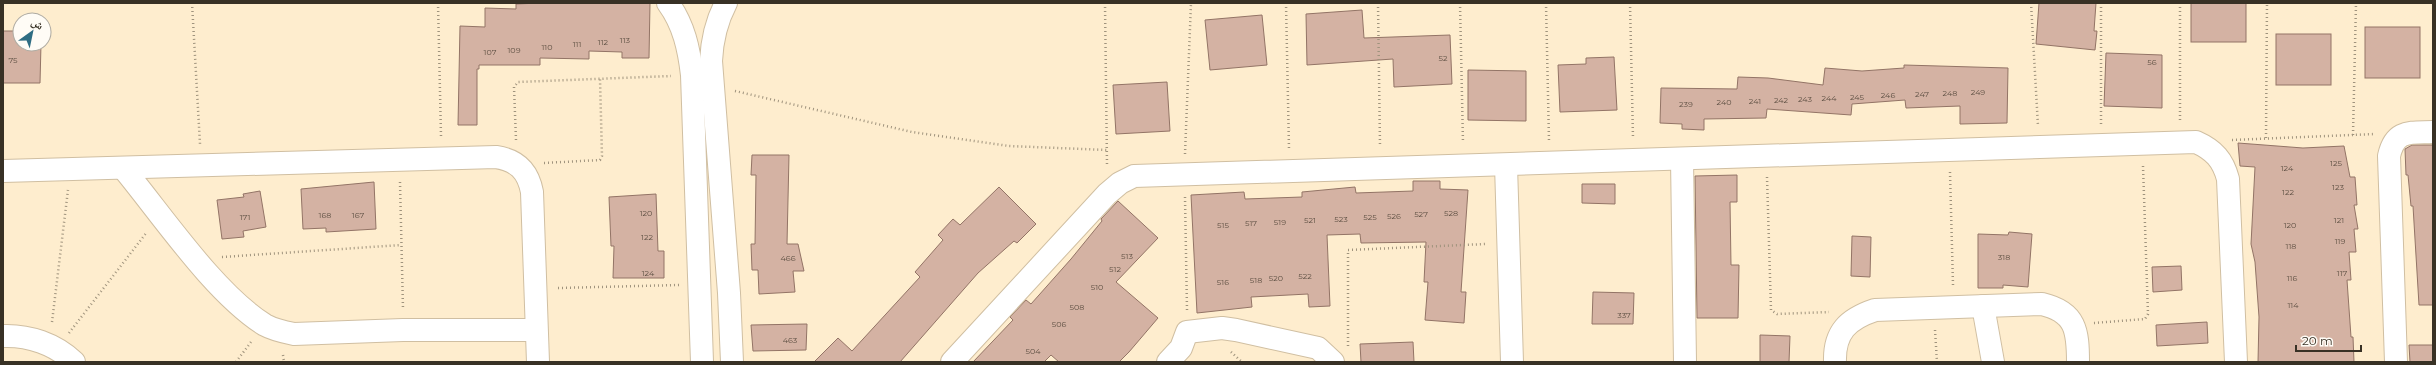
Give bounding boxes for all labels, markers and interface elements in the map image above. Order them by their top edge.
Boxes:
north arrow [12,12,52,52]
text: ش [28,15,46,34]
house number: 113 [620,35,631,45]
house number: 112 [598,37,609,47]
house number: 111 [573,39,581,49]
house number: 110 [541,42,553,52]
house number: 109 [507,45,521,55]
house number: 107 [484,47,497,57]
house number: 52 [1438,53,1448,63]
house number: 75 [8,55,18,65]
house number: 56 [2147,57,2157,67]
house number: 249 [1971,87,1985,97]
house number: 248 [1943,88,1957,98]
house number: 247 [1915,89,1929,99]
house number: 246 [1881,90,1895,100]
house number: 245 [1850,92,1865,102]
house number: 244 [1822,93,1837,103]
house number: 243 [1798,94,1813,104]
house number: 242 [1774,95,1789,105]
house number: 241 [1749,96,1761,106]
house number: 240 [1717,97,1731,107]
house number: 239 [1679,99,1693,109]
house number: 125 [2330,158,2342,168]
house number: 124 [2281,163,2294,173]
house number: 123 [2332,182,2344,192]
house number: 122 [2282,187,2294,197]
house number: 120 [640,208,652,218]
house number: 528 [1444,208,1458,218]
house number: 527 [1414,209,1428,219]
house number: 168 [319,210,331,220]
house number: 167 [352,210,364,220]
house number: 526 [1387,211,1401,221]
house number: 171 [240,212,250,222]
house number: 525 [1363,212,1377,222]
house number: 523 [1334,214,1348,224]
house number: 521 [1304,215,1316,225]
house number: 121 [2334,215,2344,225]
house number: 519 [1274,217,1286,227]
house number: 517 [1245,218,1257,228]
house number: 515 [1217,220,1229,230]
house number: 120 [2284,220,2296,230]
house number: 122 [641,232,653,242]
house number: 119 [2335,236,2345,246]
house number: 118 [2286,241,2296,251]
house number: 513 [1121,251,1133,261]
house number: 318 [1998,252,2010,262]
house number: 466 [780,253,796,263]
house number: 512 [1109,264,1121,274]
house number: 124 [642,268,655,278]
house number: 117 [2337,268,2348,278]
house number: 522 [1298,271,1312,281]
house number: 520 [1269,273,1283,283]
house number: 116 [2287,273,2297,283]
house number: 518 [1250,275,1262,285]
house number: 516 [1217,277,1229,287]
house number: 510 [1091,282,1103,292]
house number: 114 [2287,300,2299,310]
house number: 508 [1070,302,1084,312]
house number: 337 [1617,310,1631,320]
house number: 506 [1052,319,1066,329]
scale bar [2296,327,2361,353]
text: 20 m [2302,333,2333,348]
house number: 463 [783,335,798,345]
house number: 504 [1025,346,1041,356]

